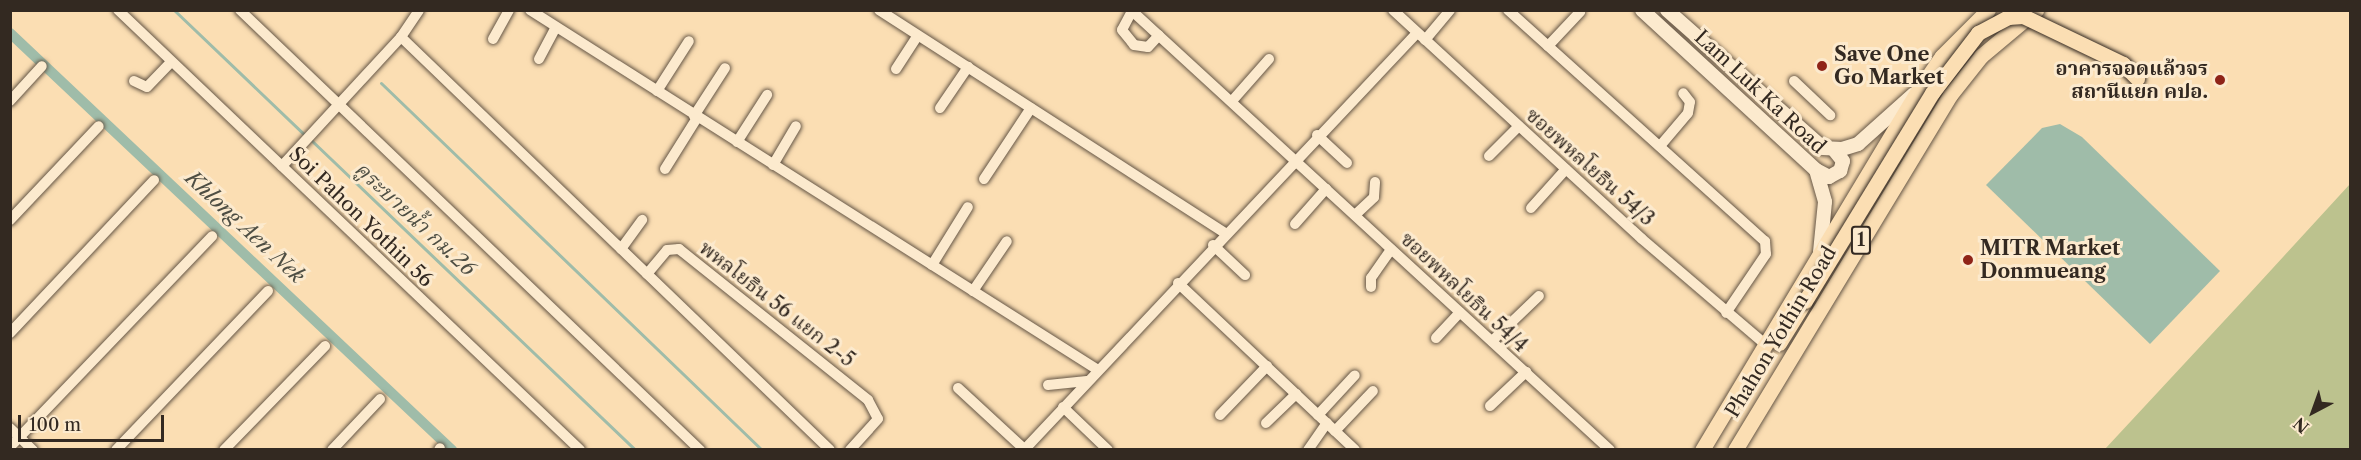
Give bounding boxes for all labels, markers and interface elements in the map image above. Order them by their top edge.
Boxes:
street label: Lam Luk Ka Road [1689,25,1831,159]
place label: Save One Go Market [1834,42,1944,89]
place label: อาคารจอดแล้วจร สถานีแยก คปอ. [2056,56,2208,103]
marker: Save One Go Market [1815,59,1829,73]
marker: อาคารจอดแล้วจร สถานีแยก คปอ. [2213,73,2227,87]
street label: ซอยพหลโยธิน 54/3 [1521,103,1659,231]
street label: Soi Pahon Yothin 56 [284,142,438,292]
water label: คูระบายน้ำ กม.26 [349,157,481,281]
water label: Khlong Aen Nek [180,165,310,289]
road number: 1 [1850,225,1872,255]
street label: ซอยพหลโยธิน 54/4 [1396,227,1532,357]
street label: พหลโยธิน 56 แยก 2-5 [695,236,859,372]
place label: MITR Market Donmueang [1980,237,2120,284]
street label: Phahon Yothin Road [1720,242,1842,422]
marker: MITR Market Donmueang [1961,253,1975,267]
north arrow [2283,382,2343,442]
scale bar [21,403,166,441]
text: N [2289,413,2313,438]
text: 100 m [29,414,81,436]

